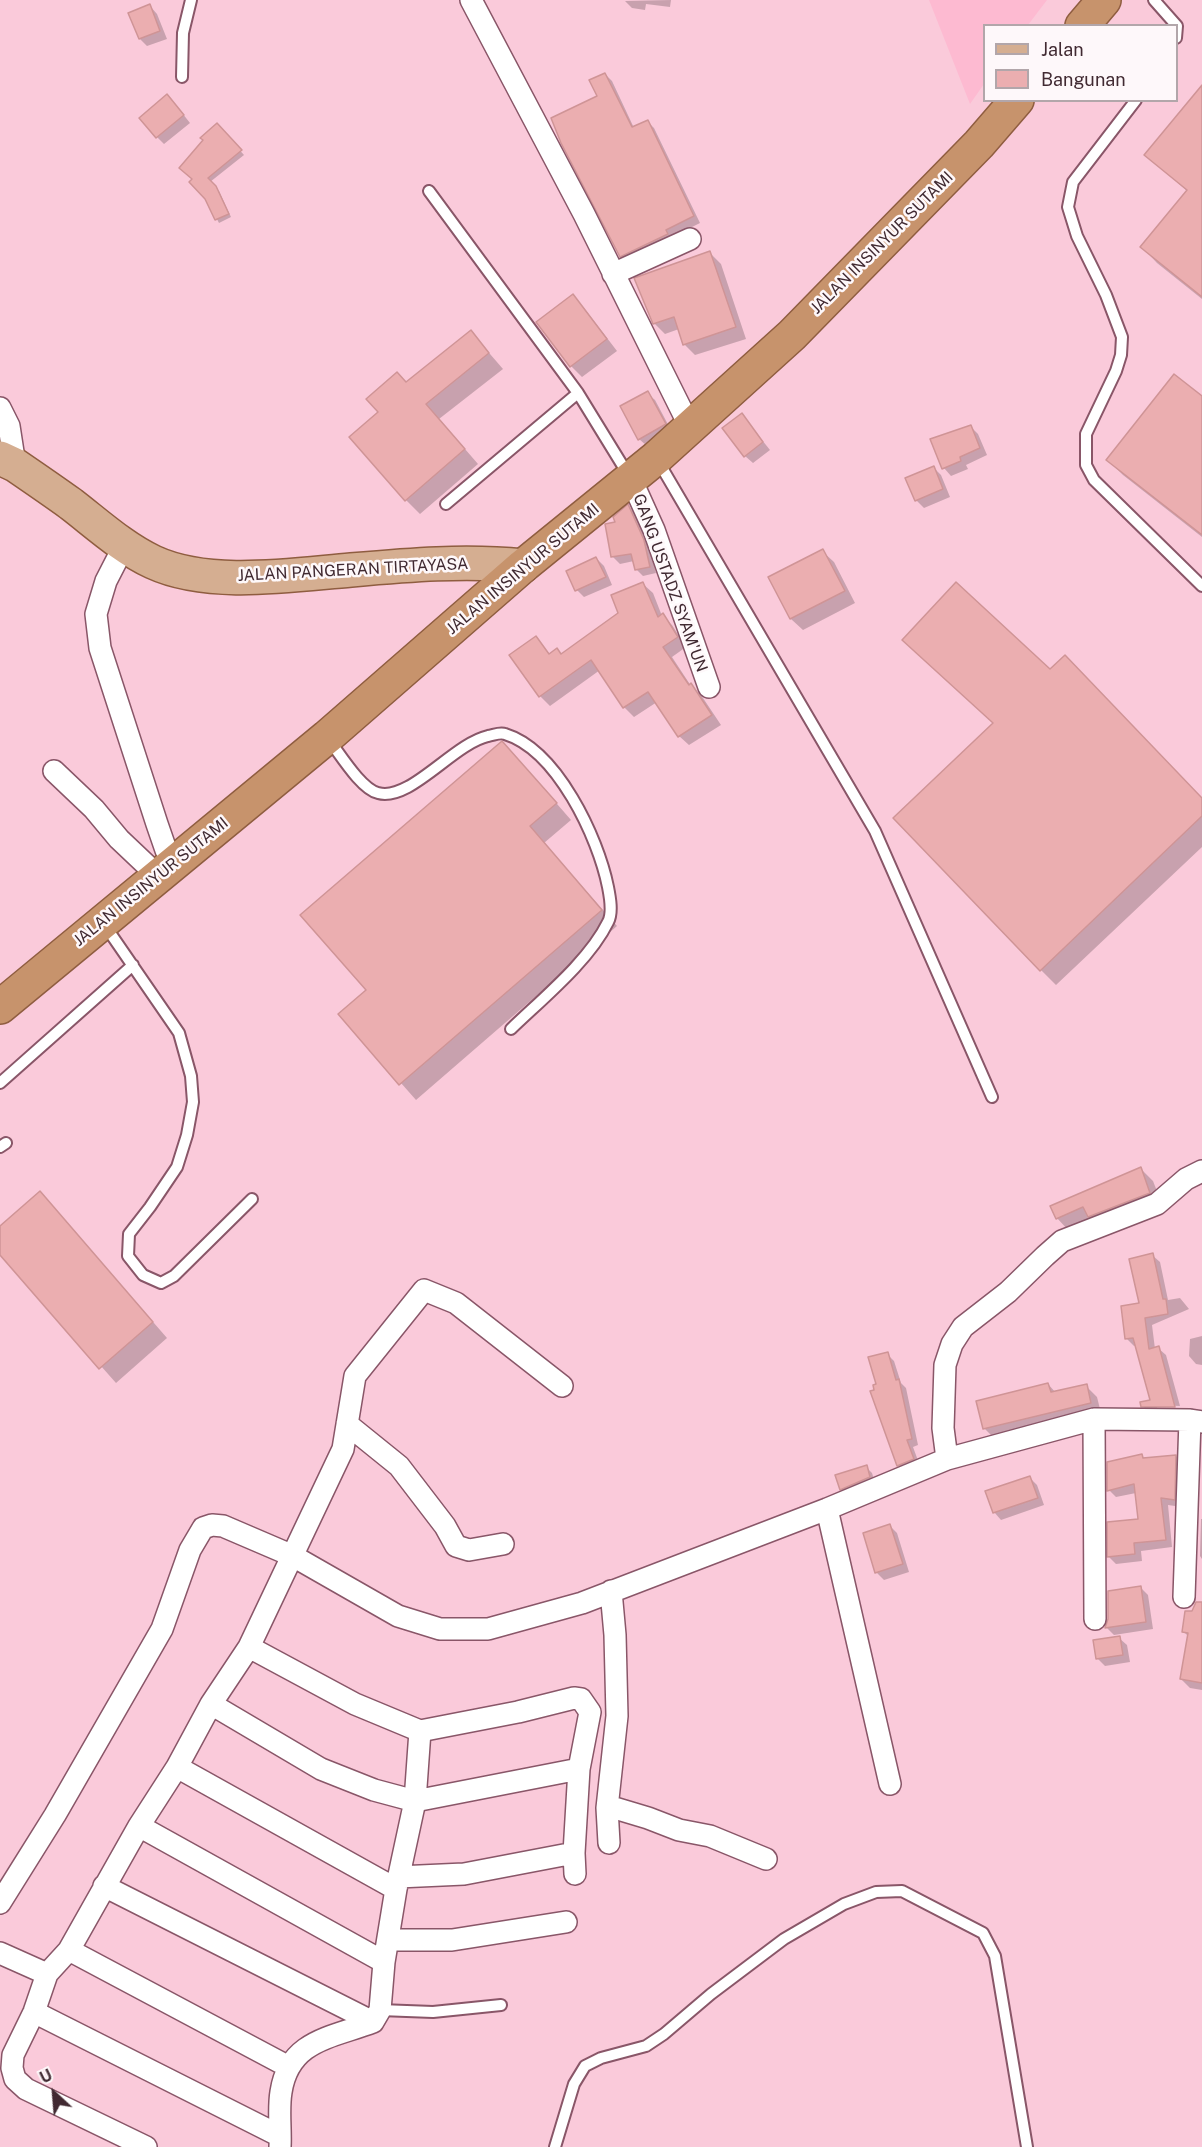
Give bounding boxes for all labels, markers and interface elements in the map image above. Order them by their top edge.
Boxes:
legend [983,24,1178,102]
text: Jalan [1041,39,1084,60]
text: Bangunan [1041,69,1126,90]
street label: JALAN INSINYUR SUTAMI [807,168,957,318]
street label: GANG USTADZ SYAM'UN [629,491,711,675]
street label: JALAN INSINYUR SUTAMI [443,499,603,639]
street label: JALAN PANGERAN TIRTAYASA [237,554,469,586]
street label: JALAN INSINYUR SUTAMI [70,814,232,950]
north arrow [24,2063,84,2123]
text: U [37,2065,55,2087]

